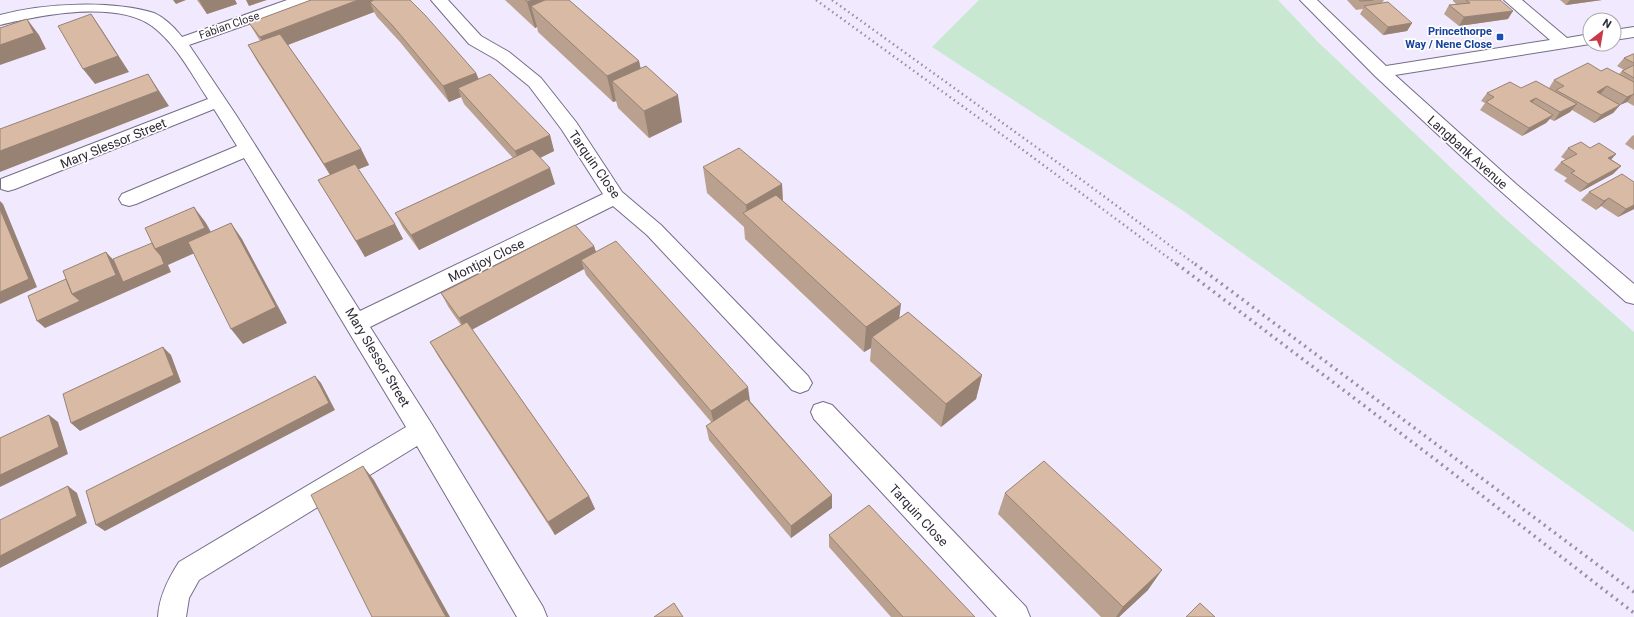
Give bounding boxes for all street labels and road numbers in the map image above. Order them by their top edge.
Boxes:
street label: Fabian Close [197,9,261,42]
street label: Langbank Avenue [1425,113,1511,192]
street label: Mary Slessor Street [58,115,168,172]
street label: Tarquin Close [566,128,623,201]
street label: Montjoy Close [446,236,527,285]
street label: Mary Slessor Street [342,305,413,409]
street label: Tarquin Close [886,481,951,549]

